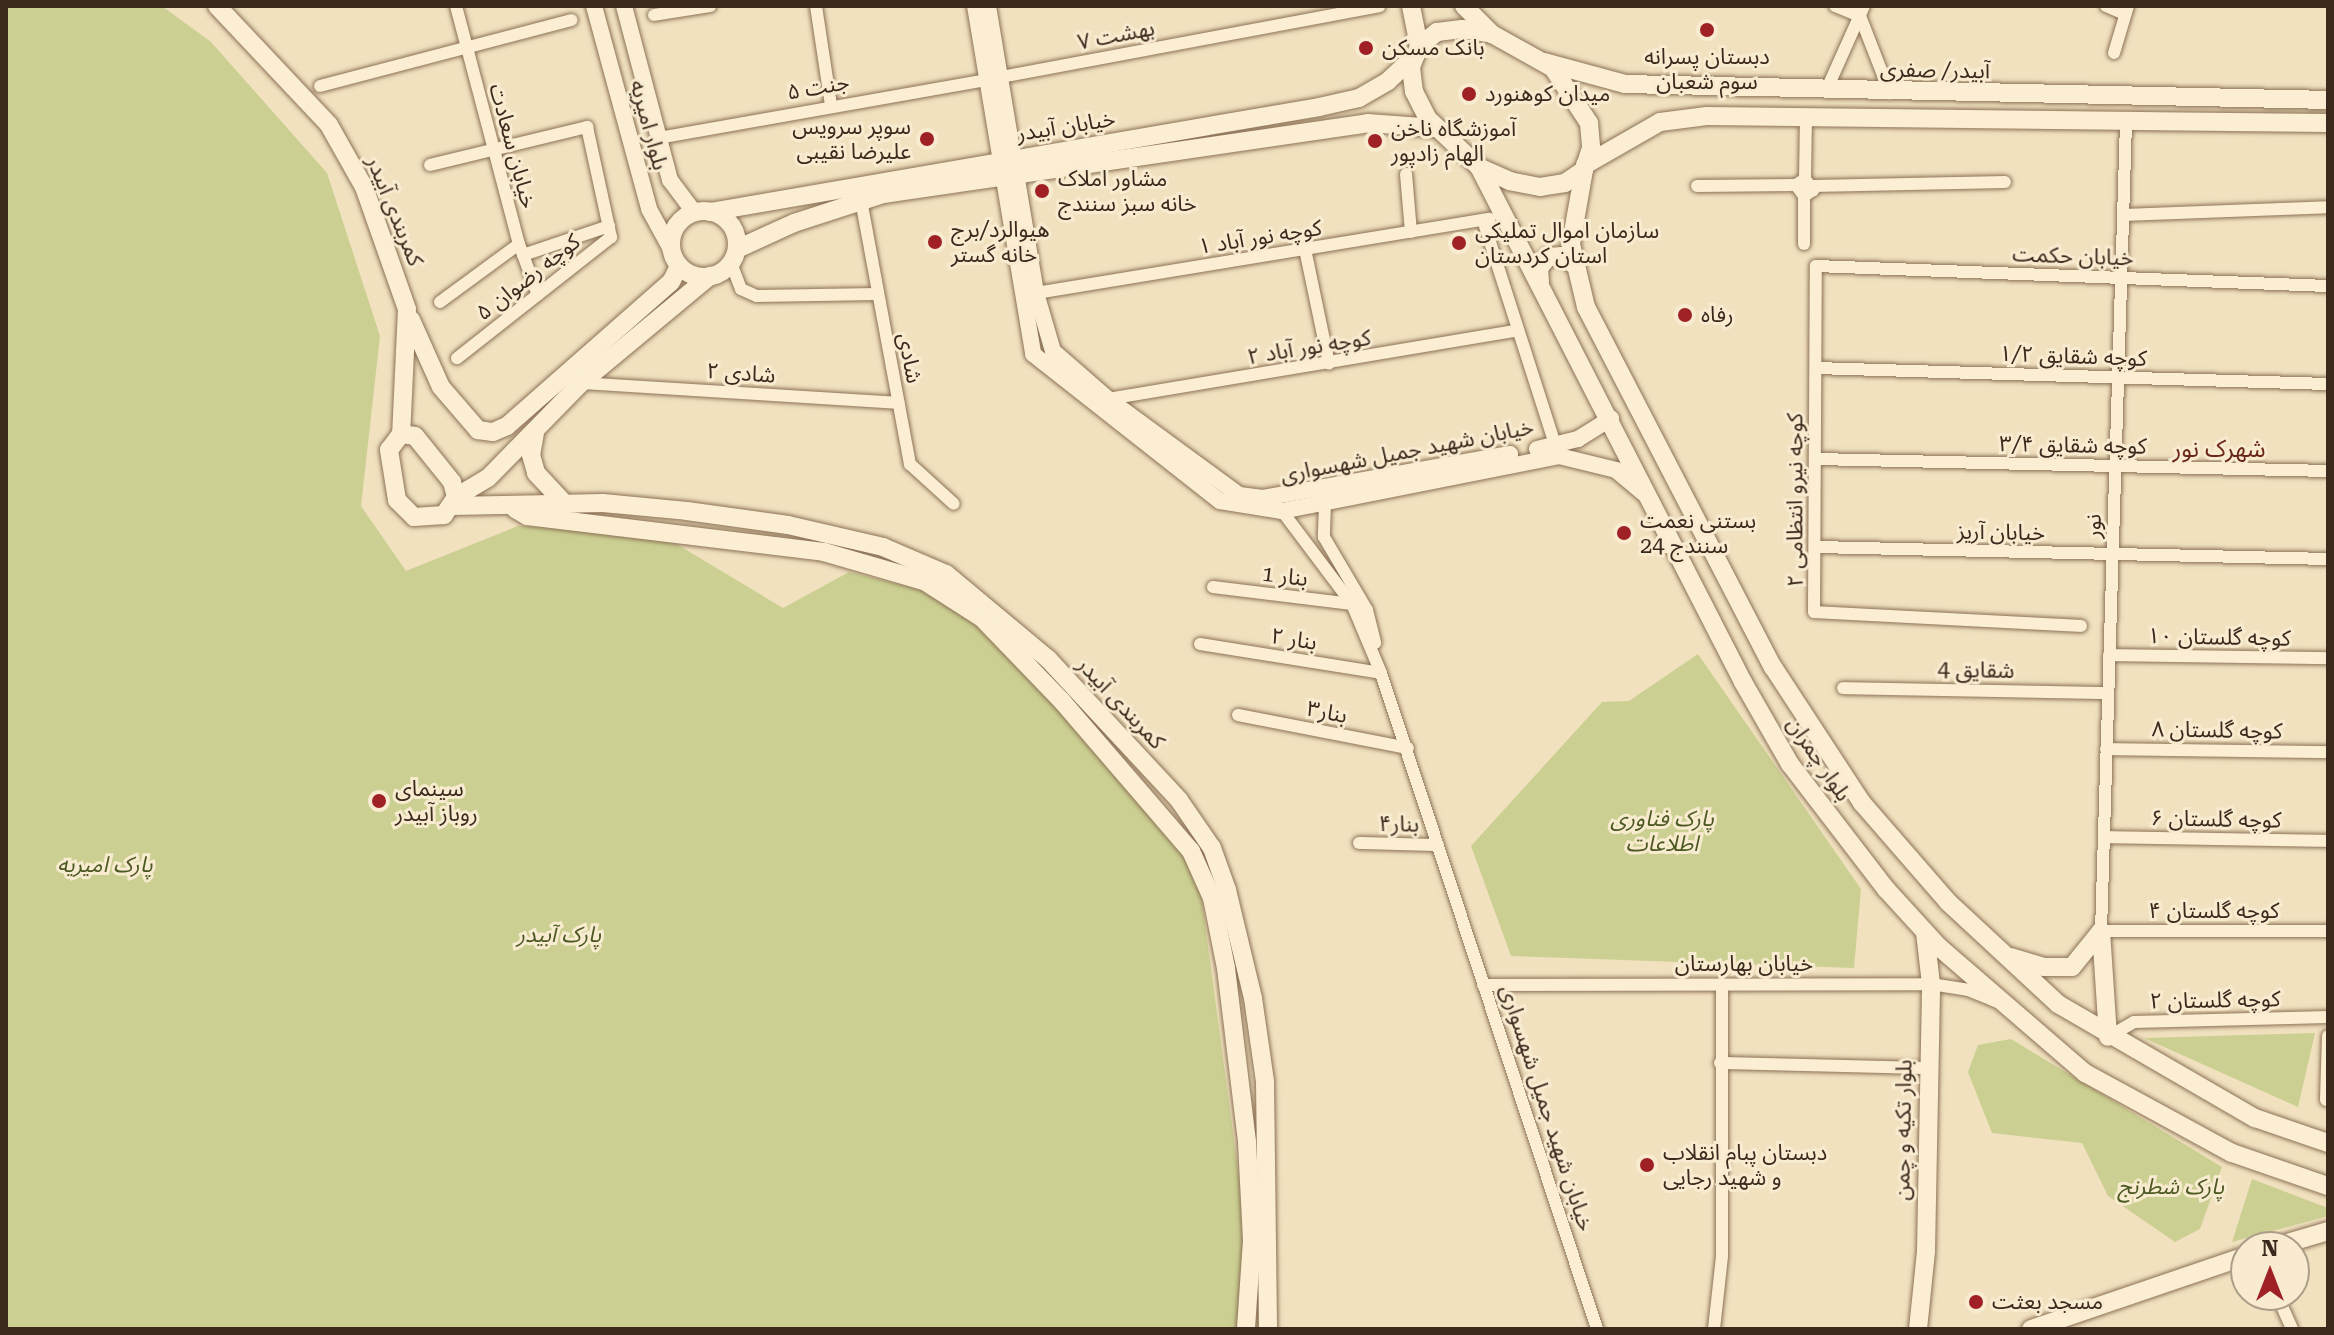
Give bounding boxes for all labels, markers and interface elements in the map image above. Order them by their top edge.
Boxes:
street label: بهشت ۷ [1075,15,1157,55]
marker: دبستان پسرانه سوم شعبان [1698,21,1716,39]
place label: بانک مسکن [1382,35,1485,61]
marker: بانک مسکن [1357,39,1375,57]
place label: دبستان پسرانه سوم شعبان [1644,43,1770,94]
street label: آبیدر/ صفری [1880,56,1990,84]
street label: جنت ۵ [785,69,851,105]
street label: بلوار امیریه [624,77,674,173]
street label: خیابان سعادت [484,81,542,211]
place label: میدان کوهنورد [1485,81,1610,107]
marker: میدان کوهنورد [1460,85,1478,103]
street label: خیابان آبیدر [1015,105,1117,147]
place label: سوپر سرویس علیرضا نقیبی [792,113,911,164]
place label: آموزشگاه ناخن الهام زادپور [1391,115,1516,166]
marker: سوپر سرویس علیرضا نقیبی [918,130,936,148]
marker: آموزشگاه ناخن الهام زادپور [1366,132,1384,150]
street label: کمربندی آبیدر [361,152,429,270]
place label: مشاور املاک خانه سبز سنندج [1058,165,1197,216]
marker: مشاور املاک خانه سبز سنندج [1033,182,1051,200]
street label: کوچه نور آباد ۱ [1196,214,1324,260]
place label: هیوالرد/برج خانه گستر [951,216,1050,268]
place label: سازمان اموال تملیکی استان کردستان [1475,217,1659,268]
street label: کوچه رضوان ۵ [471,228,585,326]
marker: هیوالرد/برج خانه گستر [926,233,944,251]
marker: سازمان اموال تملیکی استان کردستان [1450,234,1468,252]
street label: خیابان حکمت [2012,241,2134,271]
place label: رفاه [1701,302,1734,328]
marker: رفاه [1676,306,1694,324]
street label: کوچه نور آباد ۲ [1245,324,1373,370]
street label: شادی [892,331,928,385]
street label: کوچه شقایق ۱/۲ [1999,340,2147,372]
street label: شادی ۲ [706,357,776,389]
street label: خیابان شهید جمیل شهسواری [1278,413,1536,489]
street label: کوچه نیرو انتظامی ۲ [1782,413,1808,587]
street label: کوچه شقایق ۳/۴ [1999,431,2147,459]
district label: شهرک نور [2172,436,2266,464]
place label: بستنی نعمت سنندج 24 [1640,507,1756,558]
street label: نور [2079,513,2107,539]
street label: خیابان آریز [1957,518,2045,546]
marker: بستنی نعمت سنندج 24 [1615,524,1633,542]
street label: بنار 1 [1261,560,1309,592]
street label: بنار ۲ [1269,622,1319,656]
street label: کوچه گلستان ۱۰ [2147,623,2291,651]
street label: کمربندی آبیدر [1072,651,1170,755]
street label: شقایق 4 [1937,656,2015,684]
street label: بنار۳ [1305,695,1349,729]
street label: بلوار چمران [1781,712,1857,806]
street label: کوچه گلستان ۸ [2151,716,2283,744]
place label: سینمای روباز آبیدر [395,775,478,826]
marker: سینمای روباز آبیدر [370,792,388,810]
park label: پارک فناوری اطلاعات [1610,805,1714,856]
street label: کوچه گلستان ۶ [2150,805,2282,833]
street label: بنار۴ [1379,810,1419,838]
park label: پارک امیریه [57,852,153,878]
street label: کوچه گلستان ۴ [2149,898,2279,924]
park label: پارک آبیدر [517,922,601,948]
street label: خیابان بهارستان [1675,951,1813,977]
street label: خیابان شهید جمیل شهسواری [1495,982,1599,1234]
street label: کوچه گلستان ۲ [2149,986,2281,1014]
street label: بلوار تکیه و چمن [1889,1059,1917,1201]
place label: دبستان پبام انقلاب و شهید رجایی [1663,1139,1827,1190]
marker: دبستان پبام انقلاب و شهید رجایی [1638,1156,1656,1174]
park label: پارک شطرنج [2118,1174,2224,1200]
north arrow [2230,1231,2310,1311]
text: N [2262,1236,2278,1261]
place label: مسجد بعثت [1992,1289,2103,1315]
marker: مسجد بعثت [1967,1293,1985,1311]

